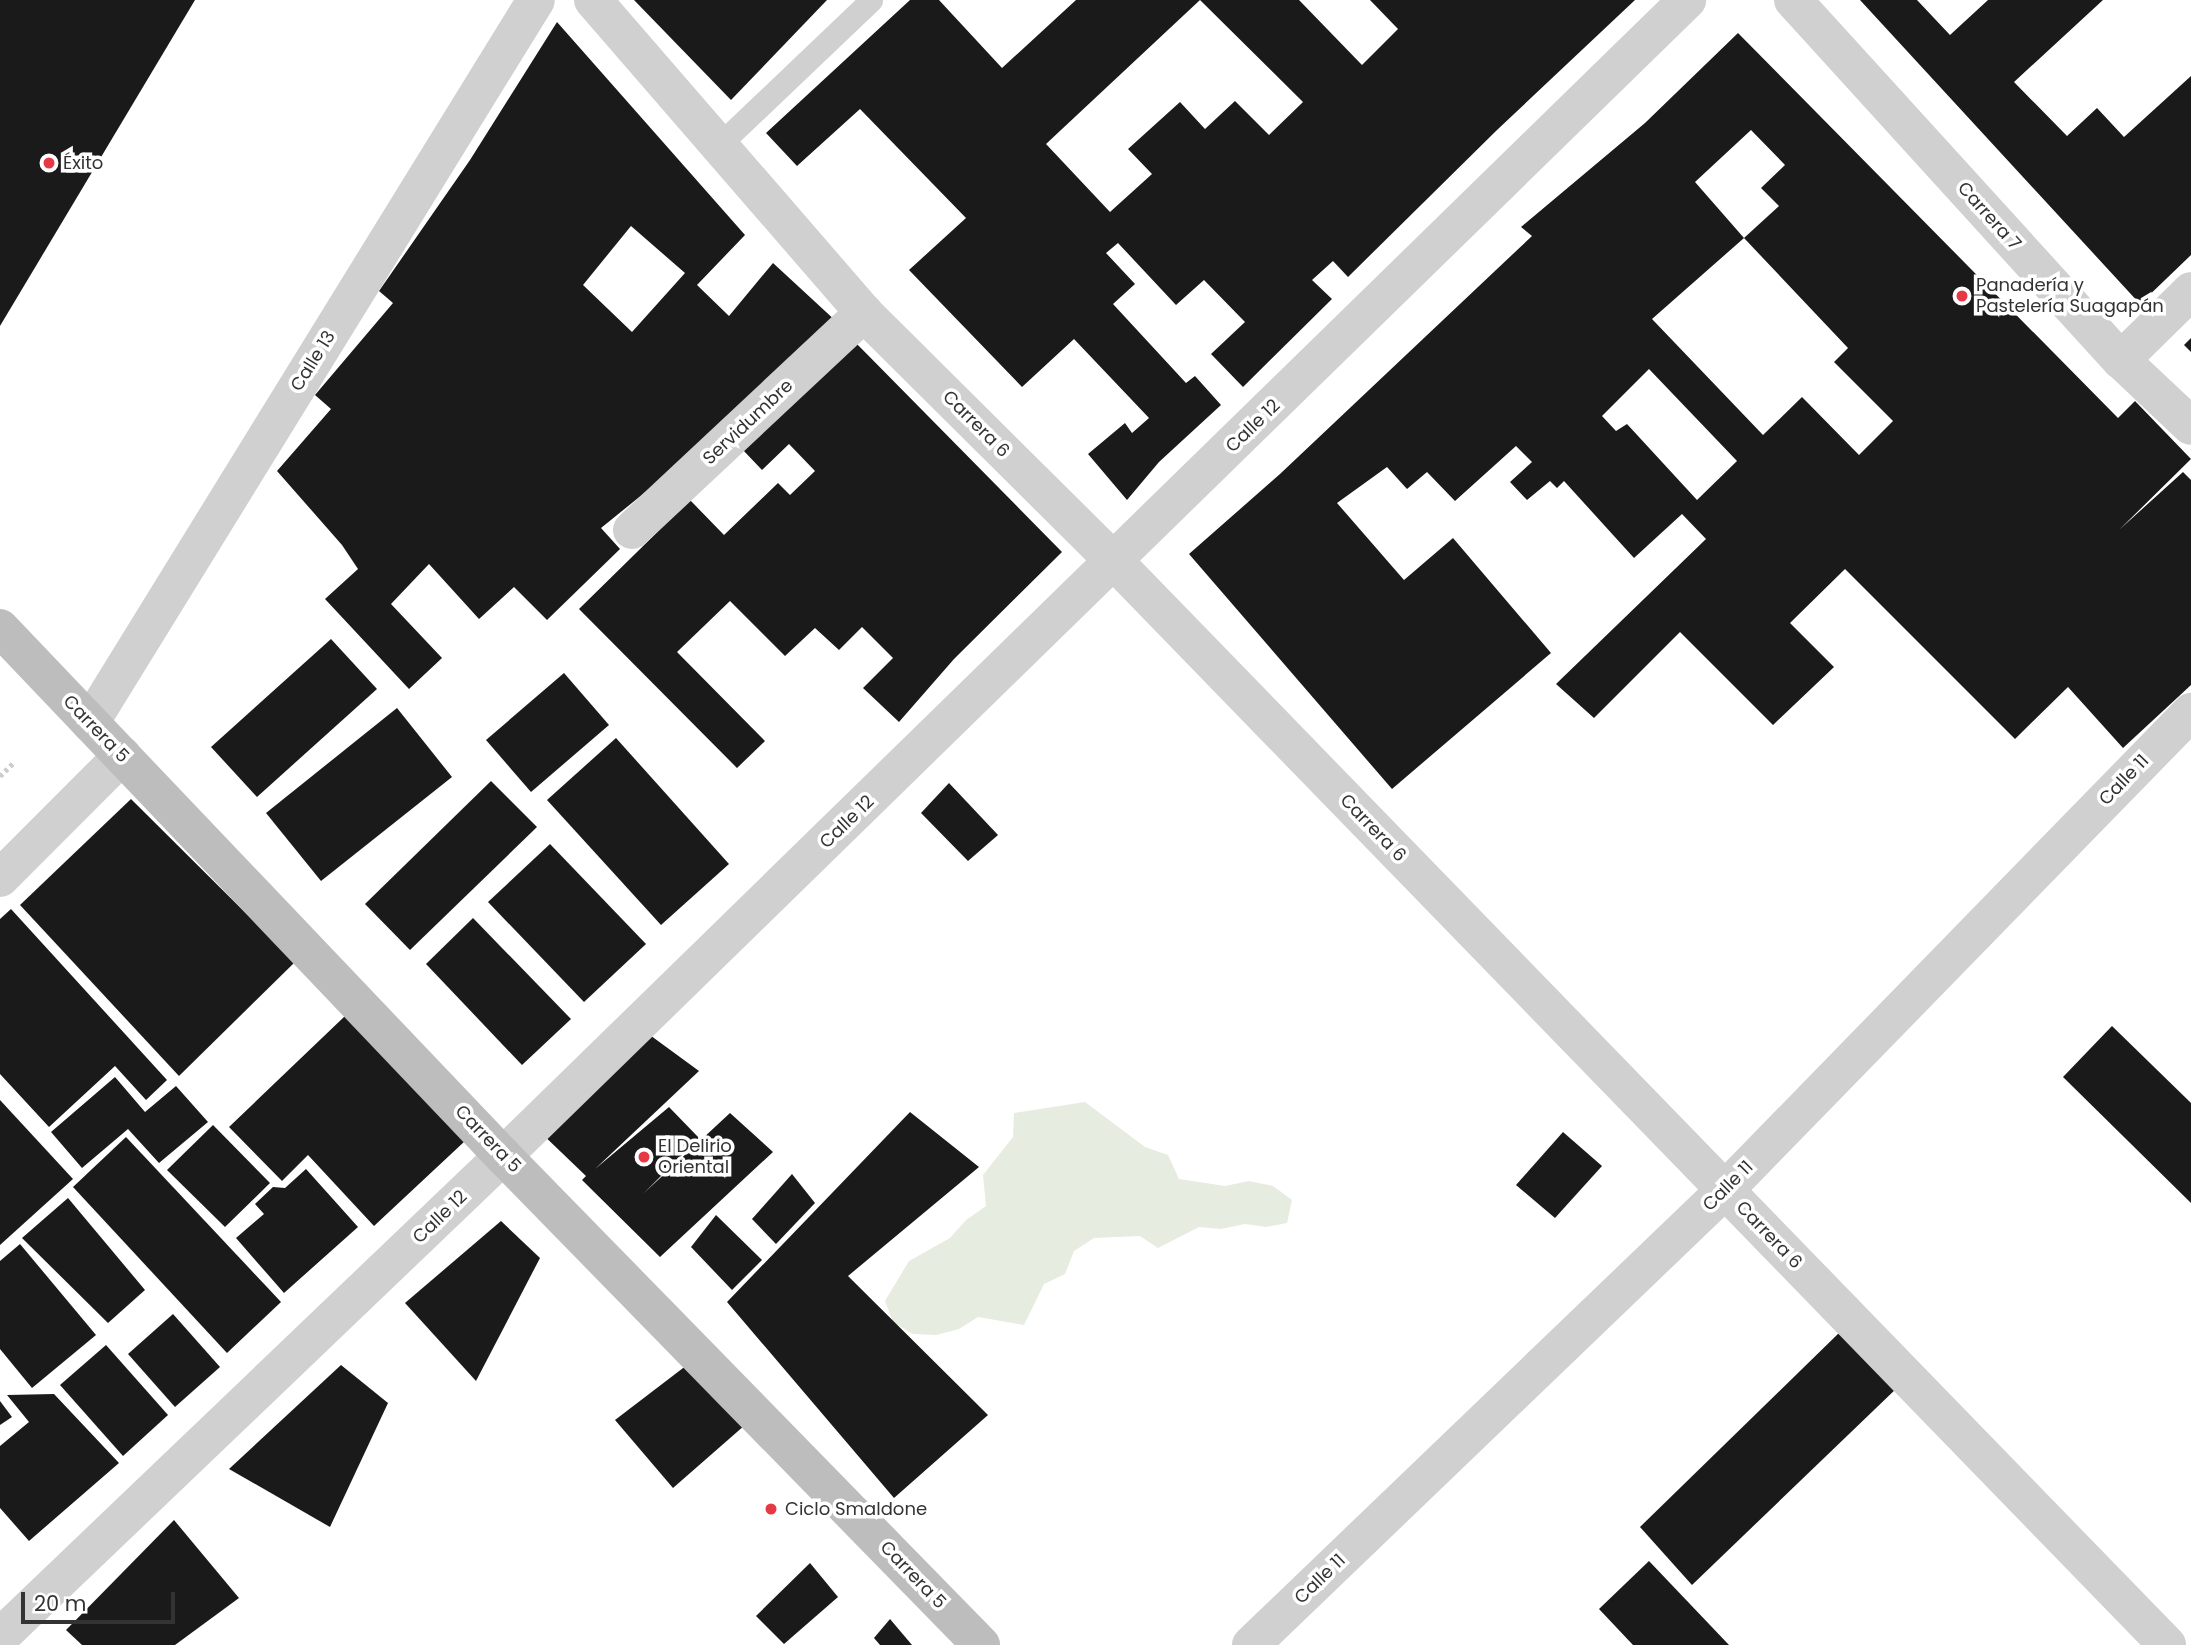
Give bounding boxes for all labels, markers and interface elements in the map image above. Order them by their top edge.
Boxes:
place label: Éxito [63,152,103,174]
marker: Éxito [41,155,57,171]
street label: Carrera 7 [1953,177,2025,255]
place label: Panadería y Pastelería Suagapán [1976,275,2164,318]
marker: Panadería y Pastelería Suagapán [1954,288,1970,304]
street label: Calle 13 [286,327,340,395]
street label: Servidumbre [698,375,798,469]
street label: Carrera 6 [938,386,1014,462]
street label: Calle 12 [1221,395,1285,457]
street label: Carrera 5 [58,691,134,767]
street label: Calle 11 [2095,750,2153,810]
street label: Carrera 6 [1335,790,1411,866]
street label: Calle 12 [815,791,879,853]
street label: Carrera 5 [450,1101,526,1177]
place label: El Delirio Oriental [658,1136,732,1178]
marker: El Delirio Oriental [636,1149,652,1165]
street label: Calle 11 [1698,1156,1758,1216]
street label: Calle 12 [408,1186,472,1248]
street label: Carrera 6 [1731,1197,1807,1273]
place label: Ciclo Smaldone [785,1498,927,1520]
marker: Ciclo Smaldone [763,1501,779,1517]
street label: Carrera 5 [875,1537,951,1613]
street label: Calle 11 [1290,1550,1350,1608]
scale bar [24,1578,178,1622]
text: 20 m [34,1589,87,1618]

